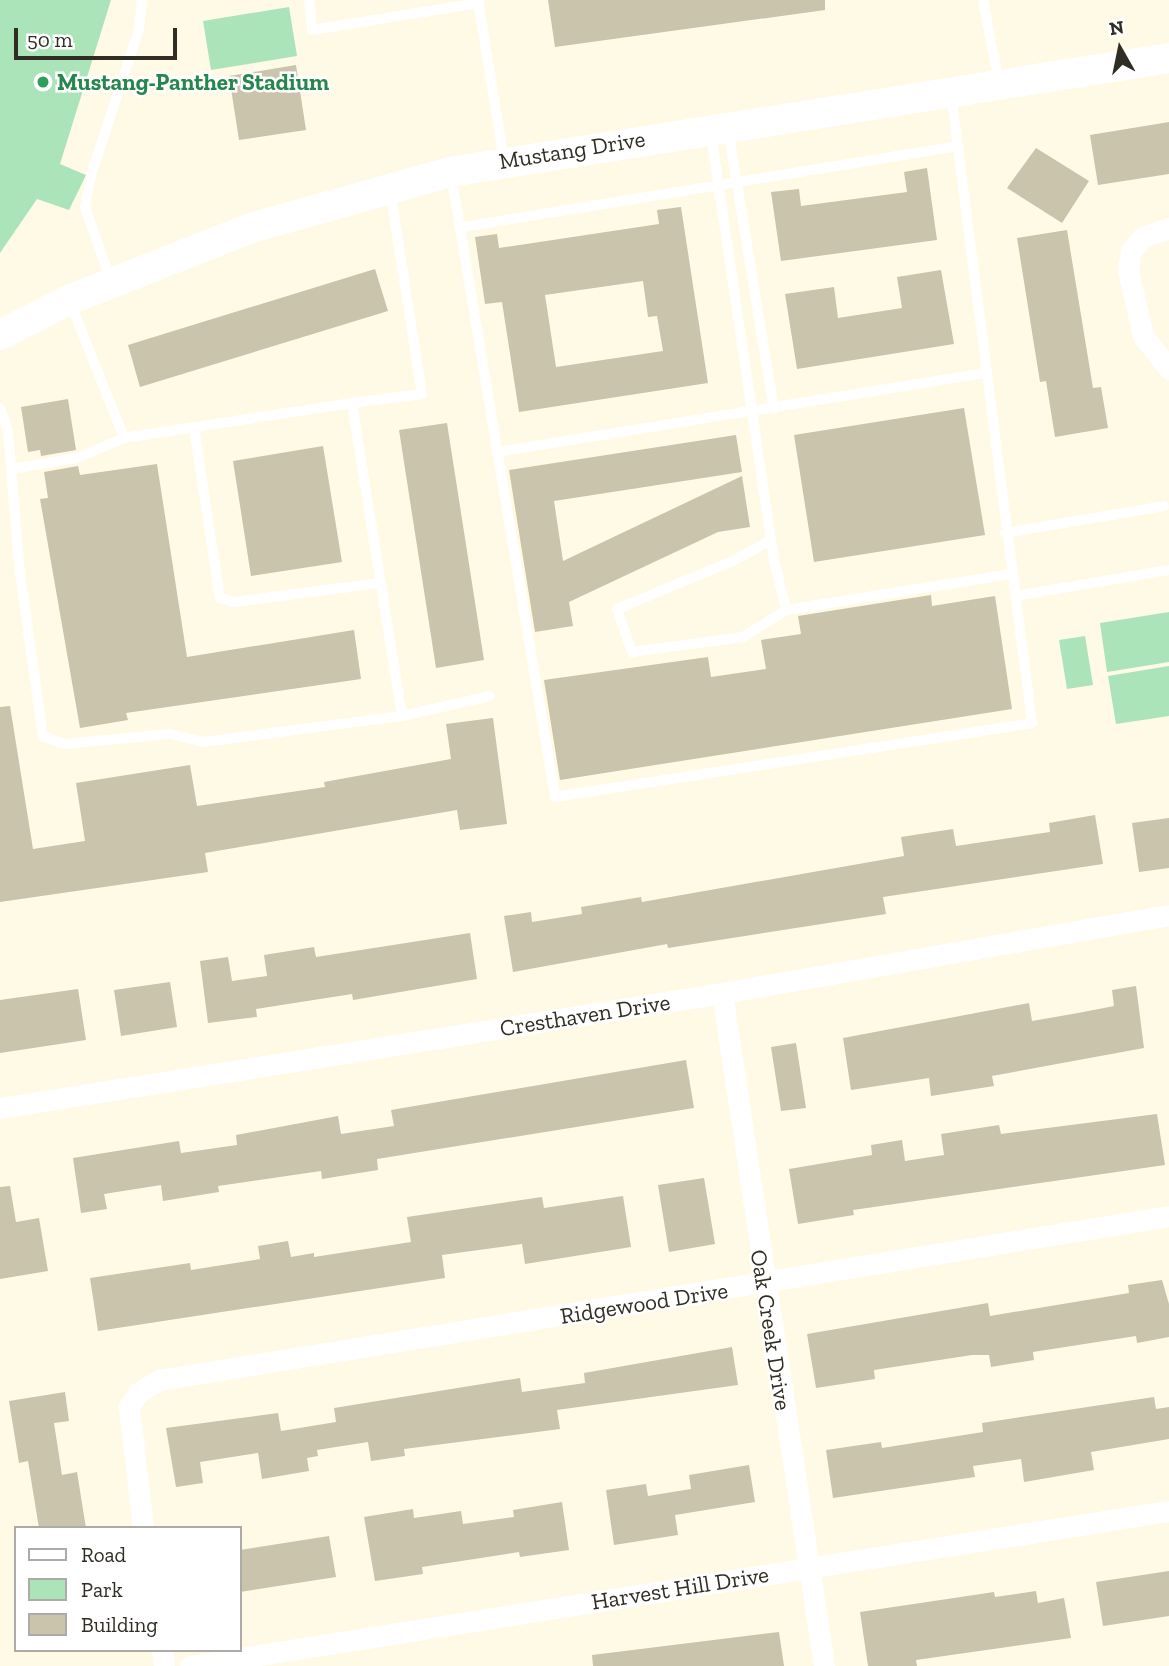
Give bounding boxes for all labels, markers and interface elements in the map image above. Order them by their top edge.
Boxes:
scale bar [18,14,180,58]
north arrow [1085,14,1155,84]
text: N [1108,15,1126,40]
text: 50 m [27,27,73,52]
place label: Mustang-Panther Stadium [57,68,330,96]
marker: Mustang-Panther Stadium [35,74,51,90]
street label: Mustang Drive [497,125,647,175]
street label: Cresthaven Drive [498,988,672,1042]
street label: Oak Creek Drive [745,1248,797,1412]
street label: Ridgewood Drive [558,1276,730,1330]
legend [14,1526,242,1652]
text: Road [81,1542,126,1567]
street label: Harvest Hill Drive [589,1560,771,1616]
text: Park [81,1577,123,1602]
text: Building [81,1612,158,1637]

